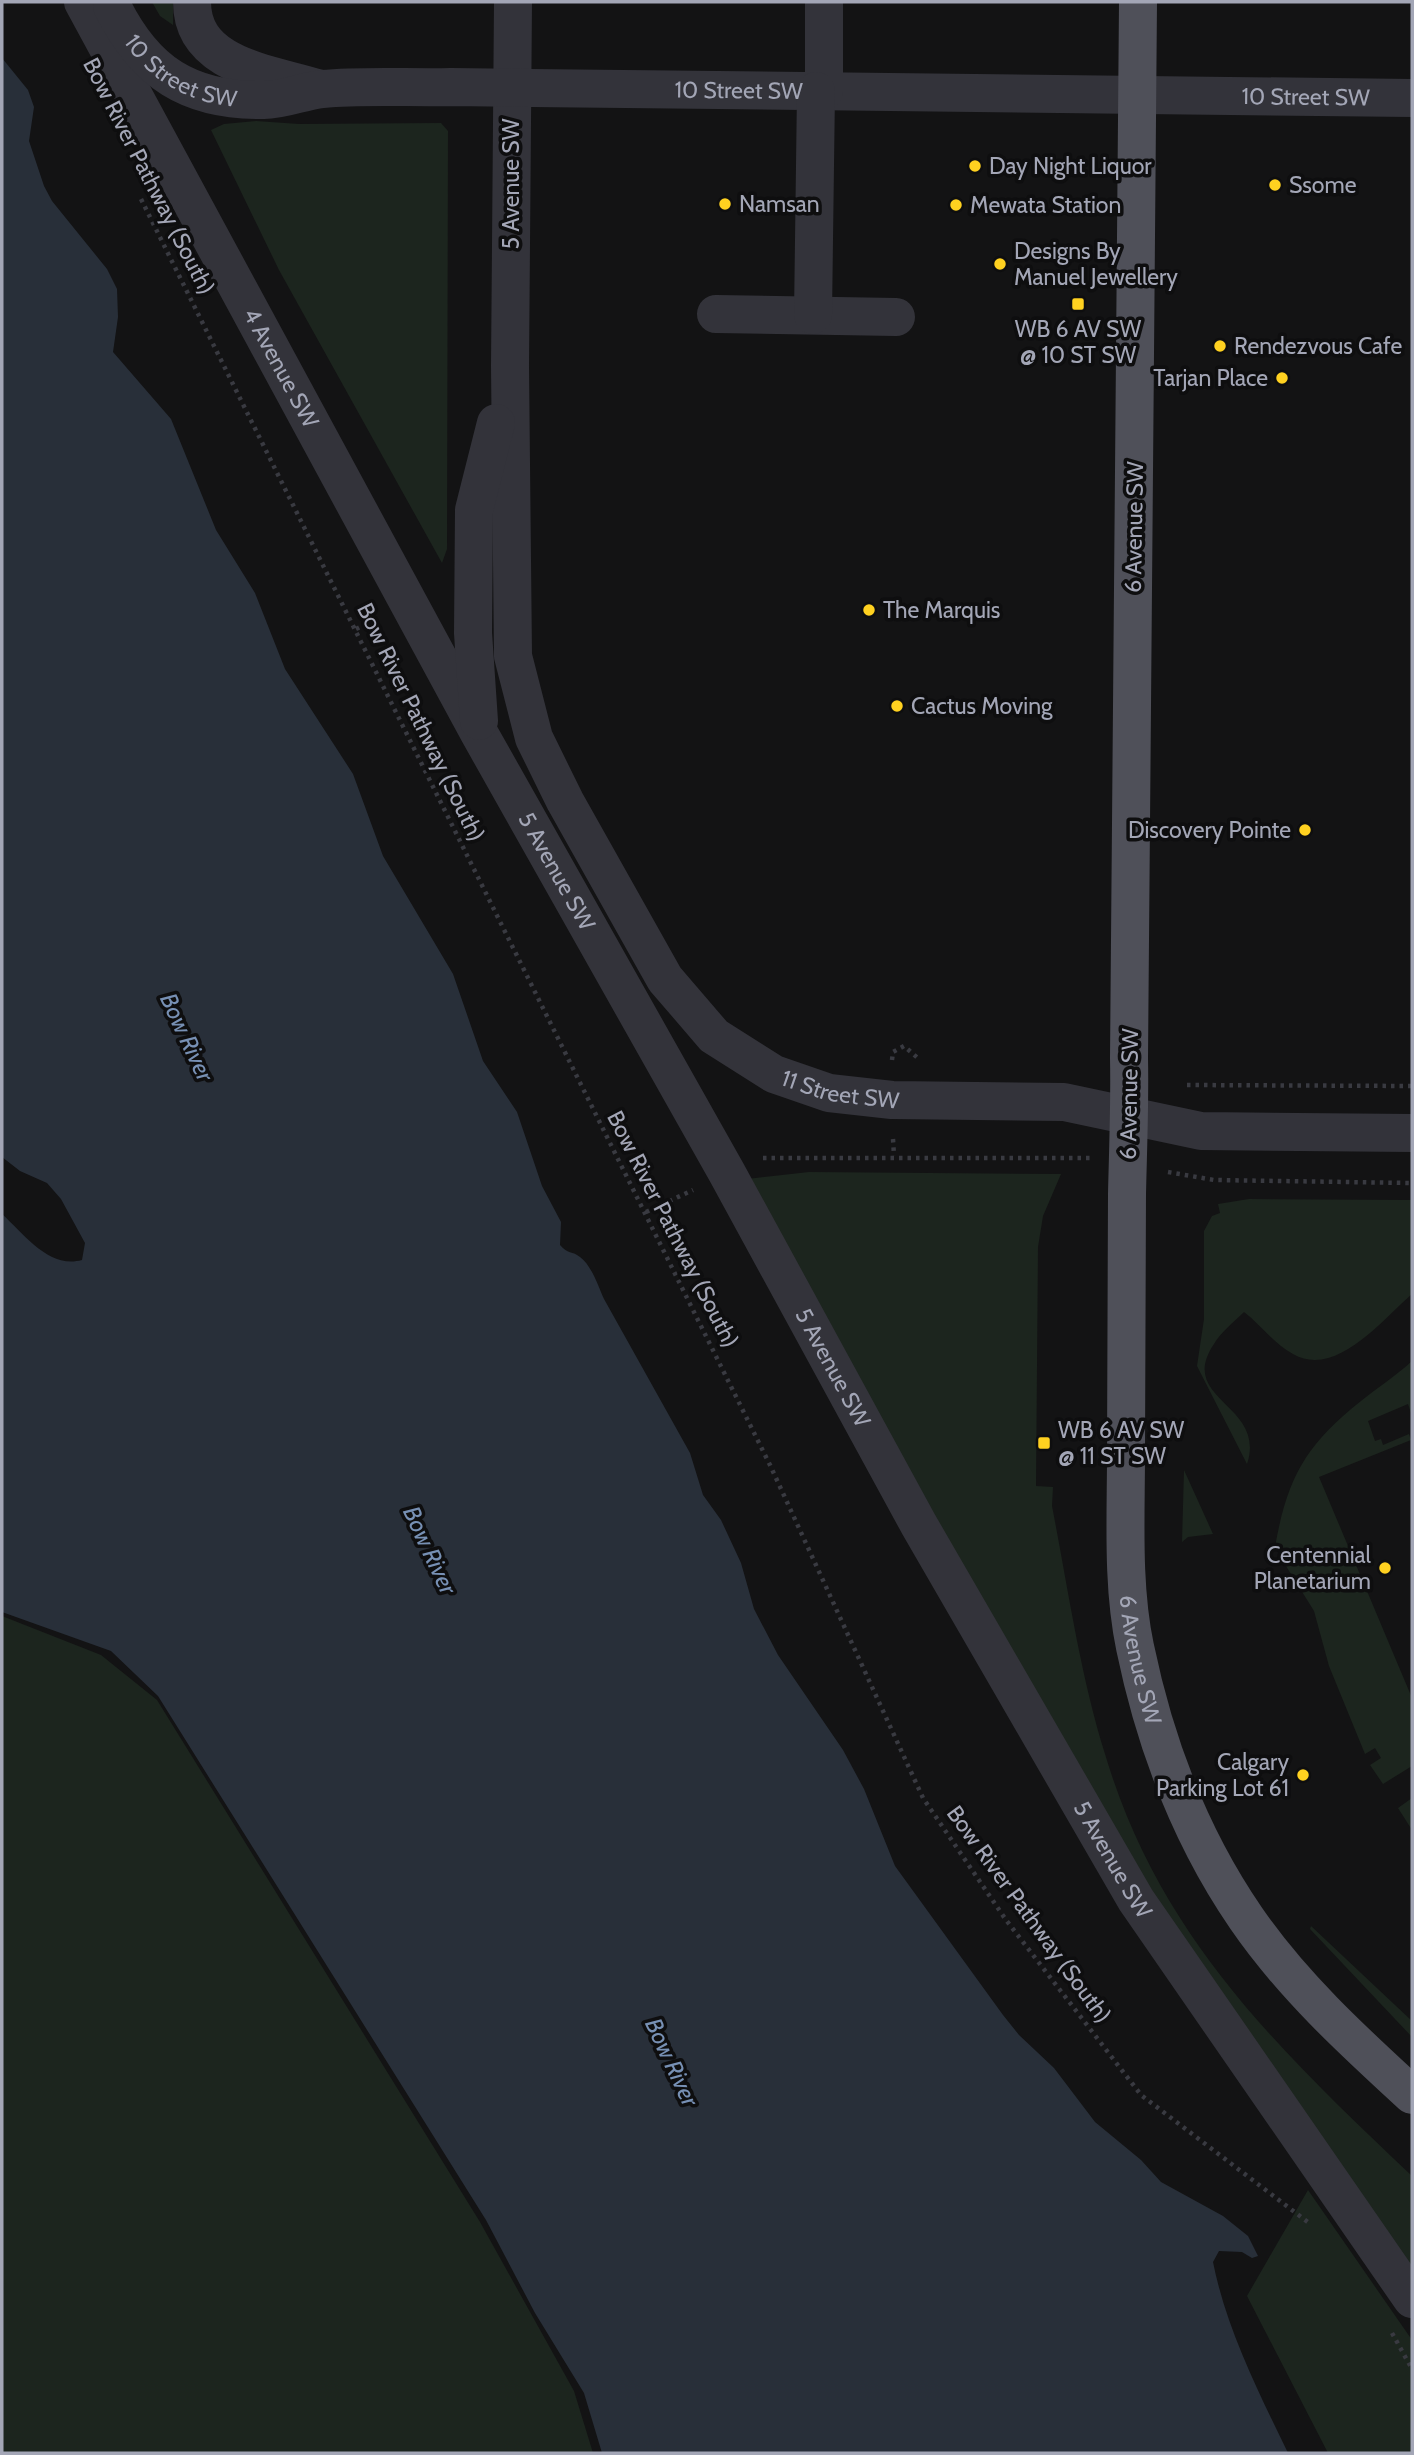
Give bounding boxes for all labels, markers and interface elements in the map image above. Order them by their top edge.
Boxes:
street label: 10 Street SW [119,29,239,113]
street label: Bow River Pathway (South) [77,53,221,299]
street label: 10 Street SW [674,76,803,105]
street label: 10 Street SW [1241,82,1370,112]
street label: 5 Avenue SW [497,118,525,249]
place label: Day Night Liquor [989,152,1152,180]
marker: Day Night Liquor [967,158,983,174]
place label: Ssome [1289,171,1357,199]
marker: Ssome [1267,177,1283,193]
place label: Namsan [739,190,820,218]
place label: Mewata Station [970,191,1121,219]
marker: Namsan [717,196,733,212]
marker: Mewata Station [948,197,964,213]
place label: Designs By Manuel Jewellery [1014,237,1178,291]
marker: Designs By Manuel Jewellery [992,256,1008,272]
marker: WB 6 AV SW @ 10 ST SW [1070,296,1086,312]
street label: 4 Avenue SW [237,303,325,433]
place label: WB 6 AV SW @ 10 ST SW [1015,315,1141,369]
place label: Rendezvous Cafe [1234,332,1402,360]
marker: Rendezvous Cafe [1212,338,1228,354]
place label: Tarjan Place [1153,364,1268,392]
marker: Tarjan Place [1274,370,1290,386]
street label: 6 Avenue SW [1119,461,1149,593]
place label: The Marquis [883,596,1000,624]
street label: Bow River Pathway (South) [351,598,491,846]
marker: The Marquis [861,602,877,618]
place label: Cactus Moving [911,692,1053,720]
marker: Cactus Moving [889,698,905,714]
street label: 5 Avenue SW [513,807,601,935]
place label: Discovery Pointe [1128,816,1291,844]
marker: Discovery Pointe [1297,822,1313,838]
water label: Bow River [154,988,221,1087]
street label: 6 Avenue SW [1114,1028,1144,1160]
street label: 11 Street SW [778,1064,901,1115]
street label: Bow River Pathway (South) [601,1106,745,1352]
street label: 5 Avenue SW [789,1303,877,1432]
place label: WB 6 AV SW @ 11 ST SW [1058,1416,1185,1470]
marker: WB 6 AV SW @ 11 ST SW [1036,1435,1052,1451]
water label: Bow River [397,1501,464,1600]
place label: Centennial Planetarium [1254,1541,1372,1595]
marker: Centennial Planetarium [1377,1560,1393,1576]
street label: 6 Avenue SW [1114,1594,1168,1728]
place label: Calgary Parking Lot 61 [1156,1748,1289,1802]
marker: Calgary Parking Lot 61 [1295,1767,1311,1783]
street label: 5 Avenue SW [1068,1796,1158,1924]
street label: Bow River Pathway (South) [941,1800,1117,2028]
water label: Bow River [639,2013,706,2112]

